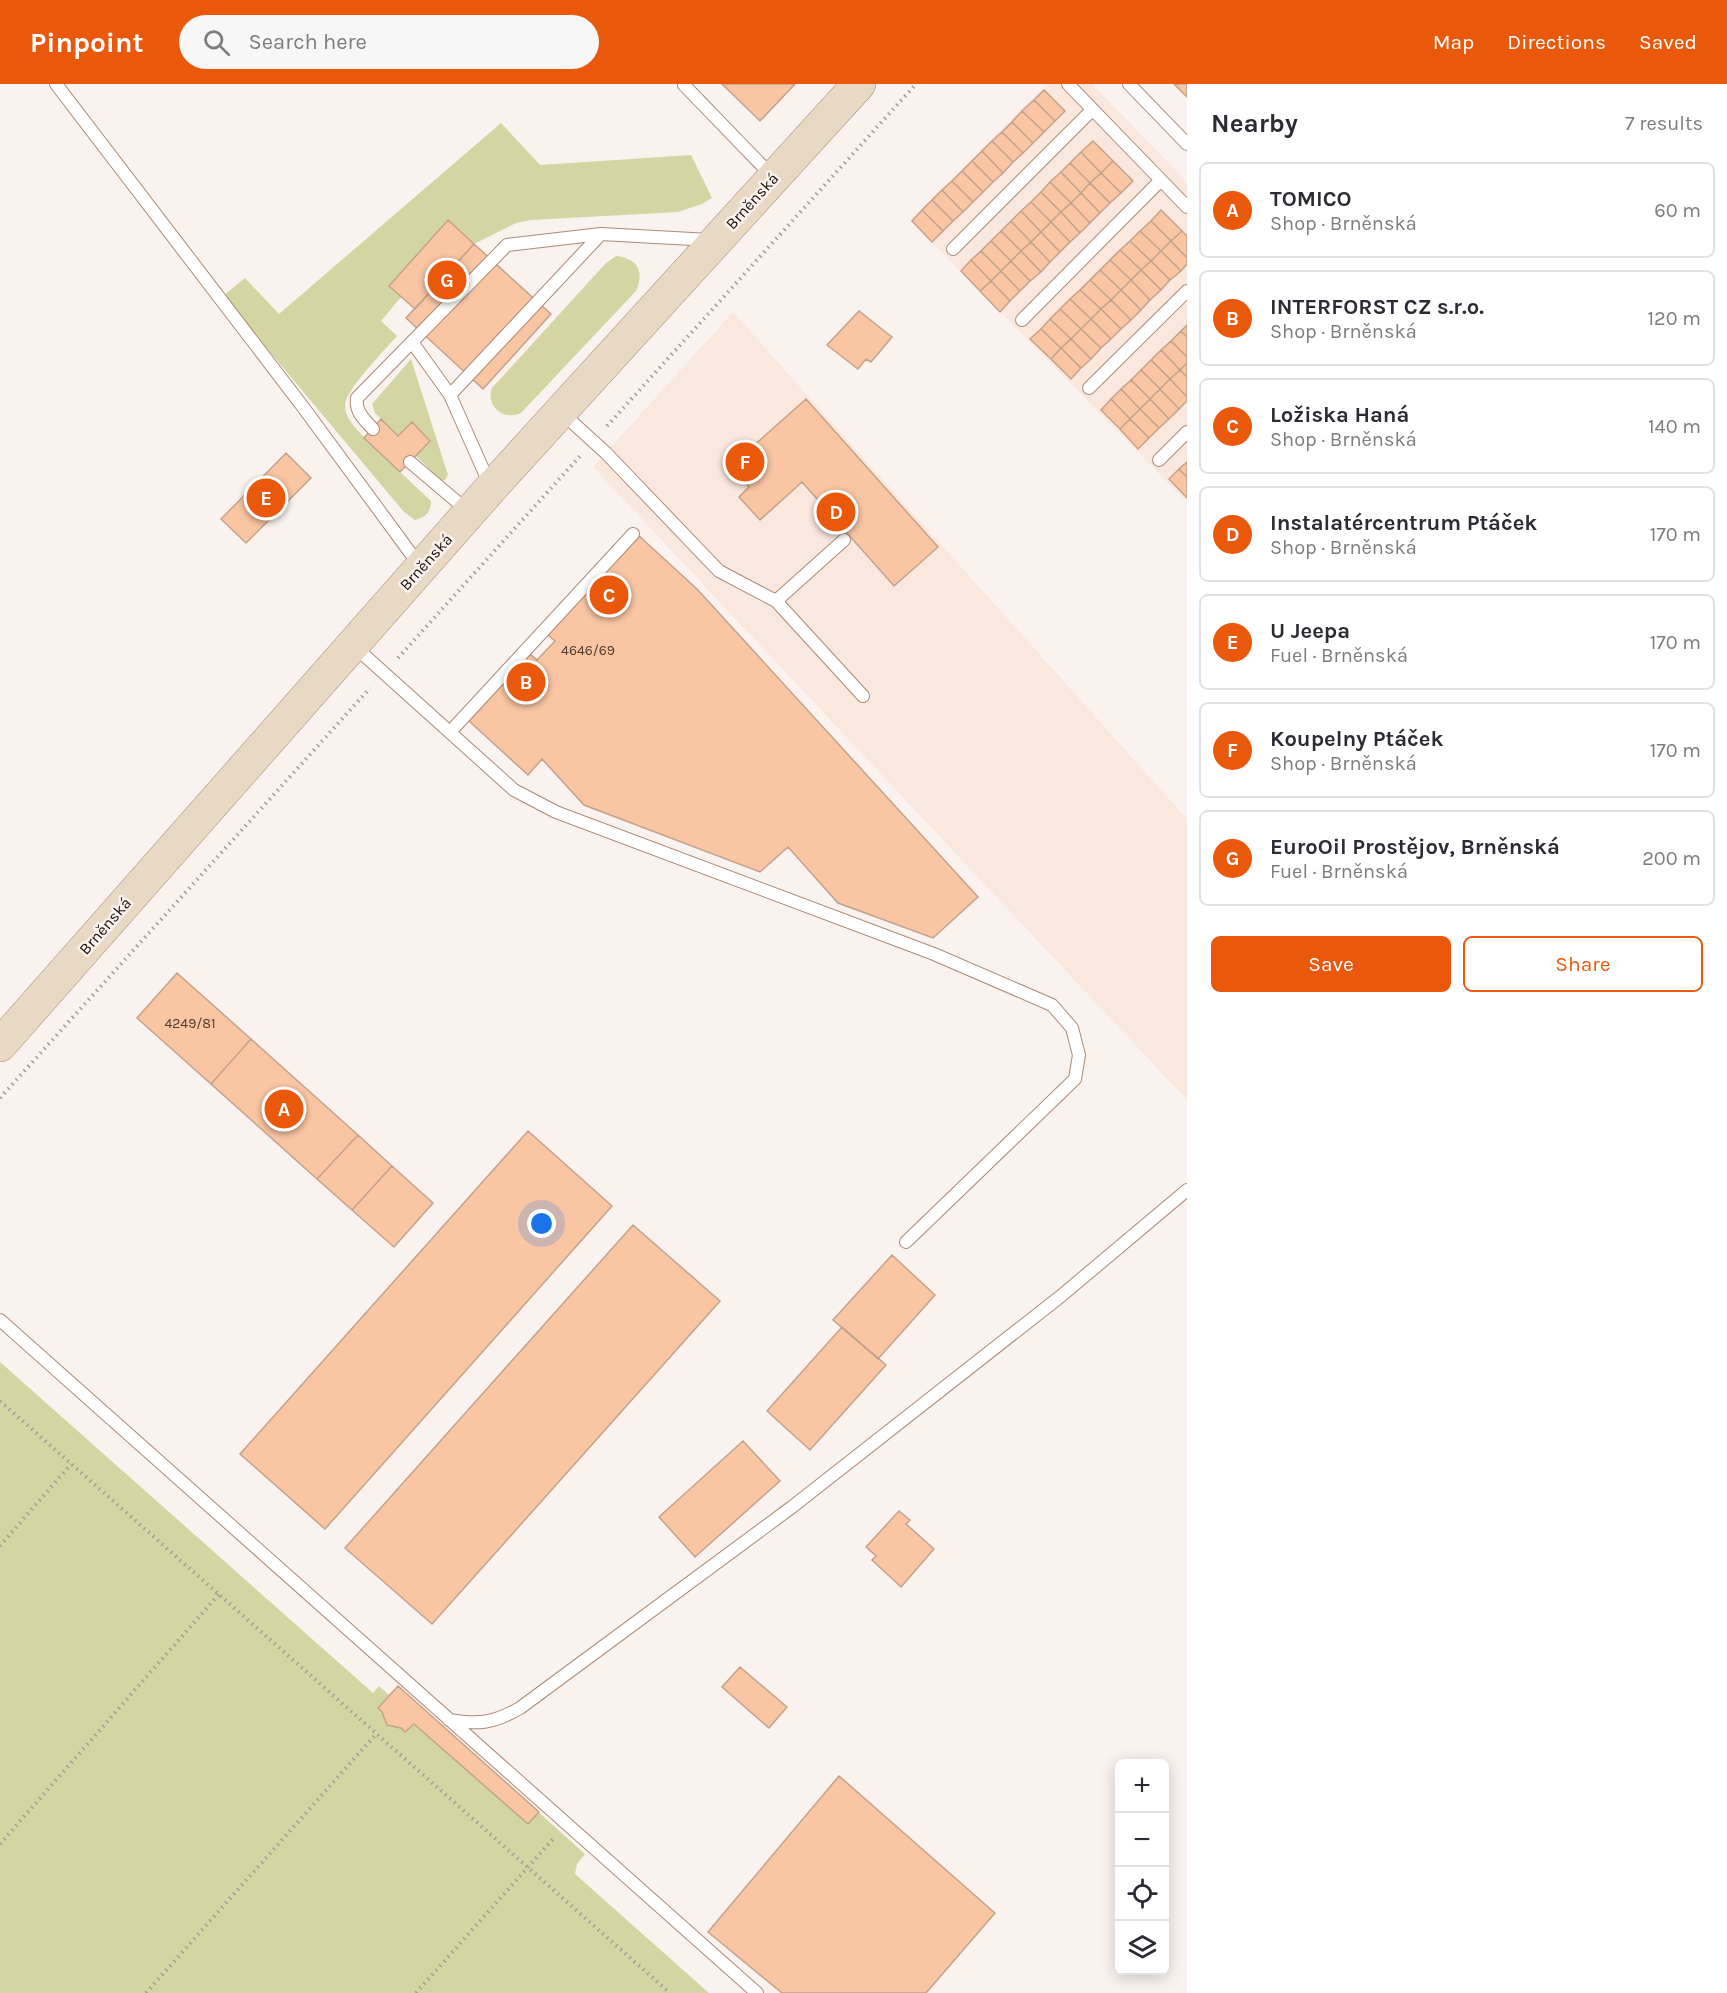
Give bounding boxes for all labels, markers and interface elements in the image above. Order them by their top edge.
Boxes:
search box [179,15,599,69]
text: Pinpoint [30,26,143,59]
icon: search [200,26,233,59]
text: Search here [248,29,367,55]
text: Map [1433,30,1474,54]
text: Directions [1507,30,1606,54]
text: Saved [1639,30,1697,54]
text: Nearby [1211,108,1298,139]
text: 7 results [1625,112,1703,135]
street label: Brněnská [722,169,782,233]
text: TOMICO [1270,186,1352,212]
text: A [1226,199,1239,222]
text: 60 m [1654,199,1701,222]
text: Shop · Brněnská [1270,212,1417,235]
pin: G [428,258,466,302]
text: INTERFORST CZ s.r.o. [1270,294,1484,320]
text: B [1226,307,1239,330]
text: 120 m [1647,307,1701,330]
text: Shop · Brněnská [1270,320,1417,343]
text: Ložiska Haná [1270,402,1409,428]
text: C [1226,415,1239,438]
text: 140 m [1648,415,1701,438]
text: Shop · Brněnská [1270,428,1417,451]
pin: F [726,440,764,484]
pin: E [246,476,286,520]
pin: D [816,490,856,534]
text: Instalatércentrum Ptáček [1270,510,1537,536]
text: D [1226,523,1239,546]
text: 170 m [1650,523,1701,546]
street label: Brněnská [396,530,456,594]
text: Shop · Brněnská [1270,536,1417,559]
pin: C [590,572,628,618]
text: U Jeepa [1270,618,1350,644]
text: E [1227,631,1238,654]
text: 170 m [1650,631,1701,654]
house number: 4646/69 [561,642,615,659]
text: Fuel · Brněnská [1270,644,1408,667]
pin: B [506,660,546,704]
text: Koupelny Ptáček [1270,726,1443,752]
text: F [1227,739,1238,762]
text: 170 m [1650,739,1701,762]
text: Shop · Brněnská [1270,752,1417,775]
text: EuroOil Prostějov, Brněnská [1270,834,1560,860]
text: G [1226,847,1239,870]
text: 200 m [1642,847,1701,870]
text: Fuel · Brněnská [1270,860,1408,883]
street label: Brněnská [75,894,135,958]
button: Save [1211,936,1451,992]
button: Share [1463,936,1703,992]
house number: 4249/81 [164,1015,216,1032]
pin: A [264,1086,304,1132]
your location [527,1209,556,1238]
map controls [1115,1759,1169,1975]
button: + [1115,1759,1169,1813]
button: − [1115,1813,1169,1867]
button: locate [1115,1867,1169,1921]
button: layers [1115,1921,1169,1975]

